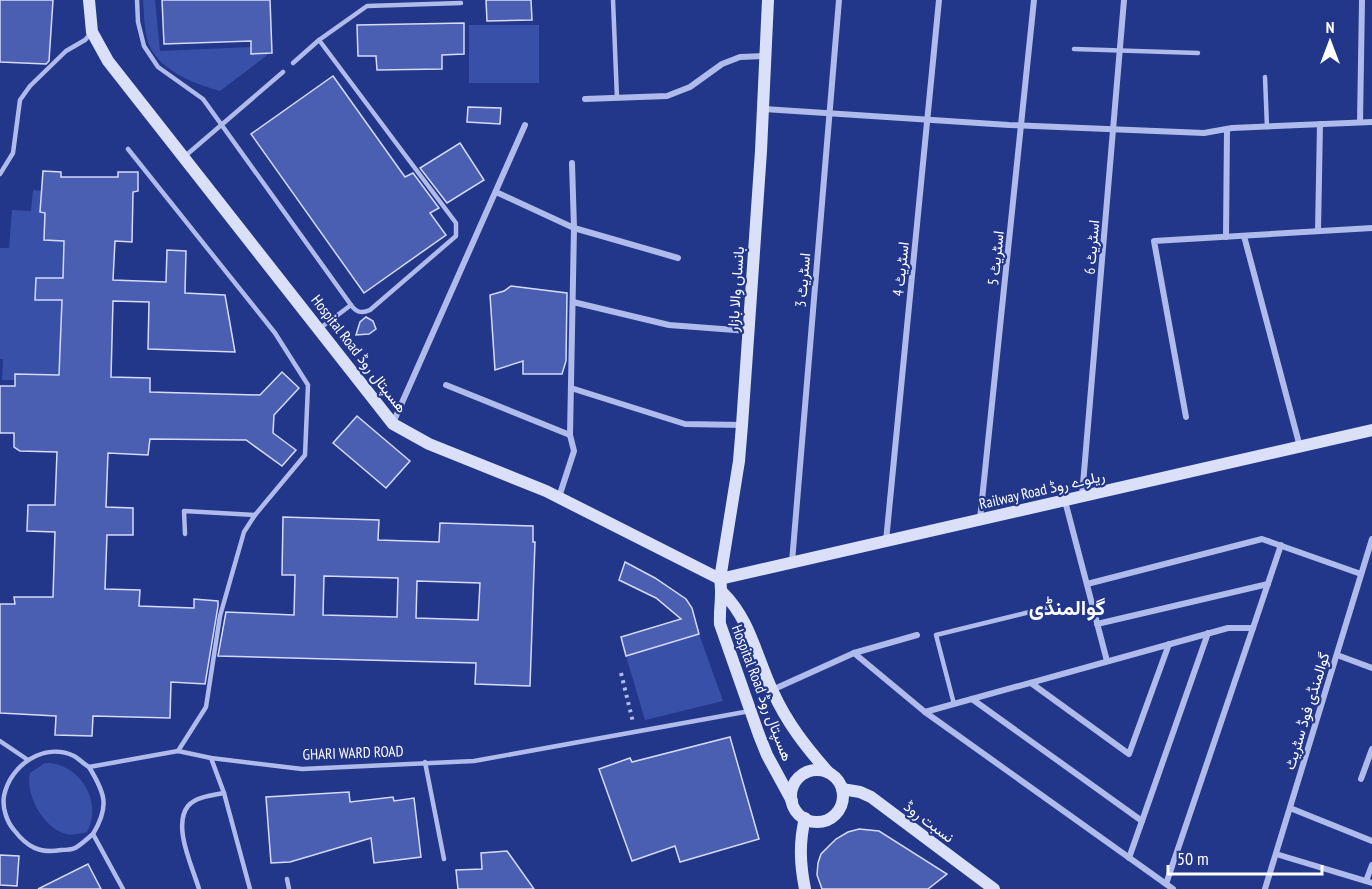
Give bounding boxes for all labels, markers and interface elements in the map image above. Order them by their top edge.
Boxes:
north arrow [1300,12,1360,72]
text: N [1326,17,1334,37]
street label: اسٹریٹ 6 [1080,219,1103,275]
street label: اسٹریٹ 5 [983,230,1008,286]
street label: اسٹریٹ 4 [888,241,913,297]
street label: بانساں والا بازار [723,246,748,333]
street label: اسٹریٹ 3 [791,252,814,308]
street label: Hospital Road ھسپتال روڈ [307,291,411,417]
street label: Railway Road ریلوے روڈ [977,466,1107,513]
district label: گوالمنڈی [1029,594,1105,621]
street label: Hospital Road ھسپتال روڈ [727,622,797,764]
street label: گوالمنڈی فوڈ سٹریٹ [1280,650,1334,772]
street label: GHARI WARD ROAD [302,741,404,764]
street label: نسبت روڈ [900,797,958,847]
scale bar [1168,838,1322,876]
text: 50 m [1177,847,1209,870]

